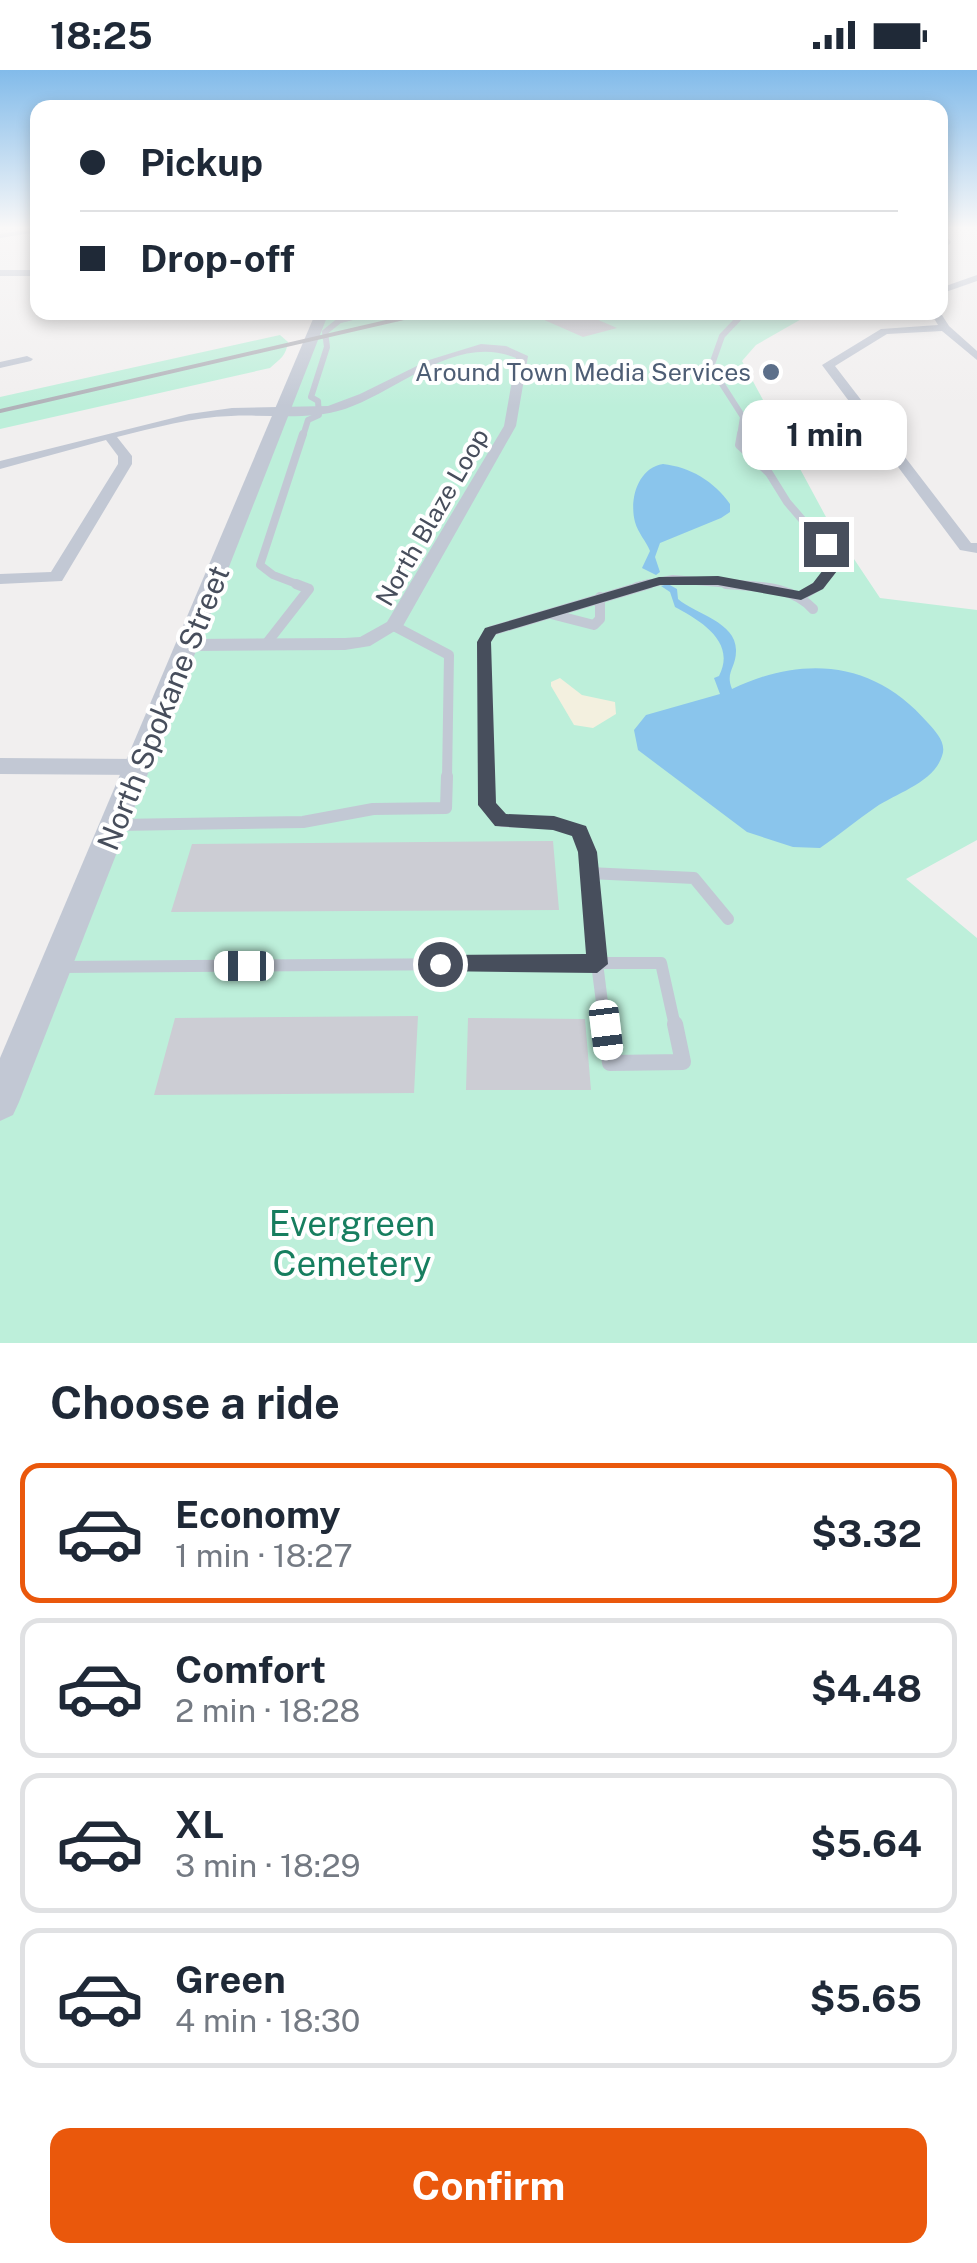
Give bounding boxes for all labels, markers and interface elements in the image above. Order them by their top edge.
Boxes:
text: 18:25 [50,13,153,58]
text: Pickup [140,140,263,185]
text: Drop-off [140,236,295,281]
place label: Around Town Media Services [415,357,751,387]
marker: Around Town Media Services [760,361,782,383]
callout: 1 min [744,399,908,469]
text: 1 min [786,416,863,453]
street label: North Blaze Loop [369,423,495,611]
route end [804,522,849,567]
street label: North Spokane Street [89,560,237,855]
route start [418,942,463,987]
car [214,951,274,981]
car [587,998,625,1062]
park label: Evergreen Cemetery [269,1203,435,1284]
text: Choose a ride [50,1376,340,1429]
icon: car [55,1488,145,1578]
text: Economy [175,1492,341,1537]
text: $3.32 [811,1511,922,1556]
text: 1 min · 18:27 [175,1537,353,1574]
icon: car [55,1643,145,1733]
text: Comfort [175,1647,326,1692]
text: $4.48 [811,1666,922,1711]
text: 2 min · 18:28 [175,1692,360,1729]
icon: car [55,1798,145,1888]
text: XL [175,1802,224,1847]
text: $5.64 [810,1821,922,1866]
text: 3 min · 18:29 [175,1847,361,1884]
icon: car [55,1953,145,2043]
text: Green [175,1957,286,2002]
text: $5.65 [810,1976,922,2021]
text: 4 min · 18:30 [175,2002,360,2039]
button: Confirm [50,2128,927,2243]

